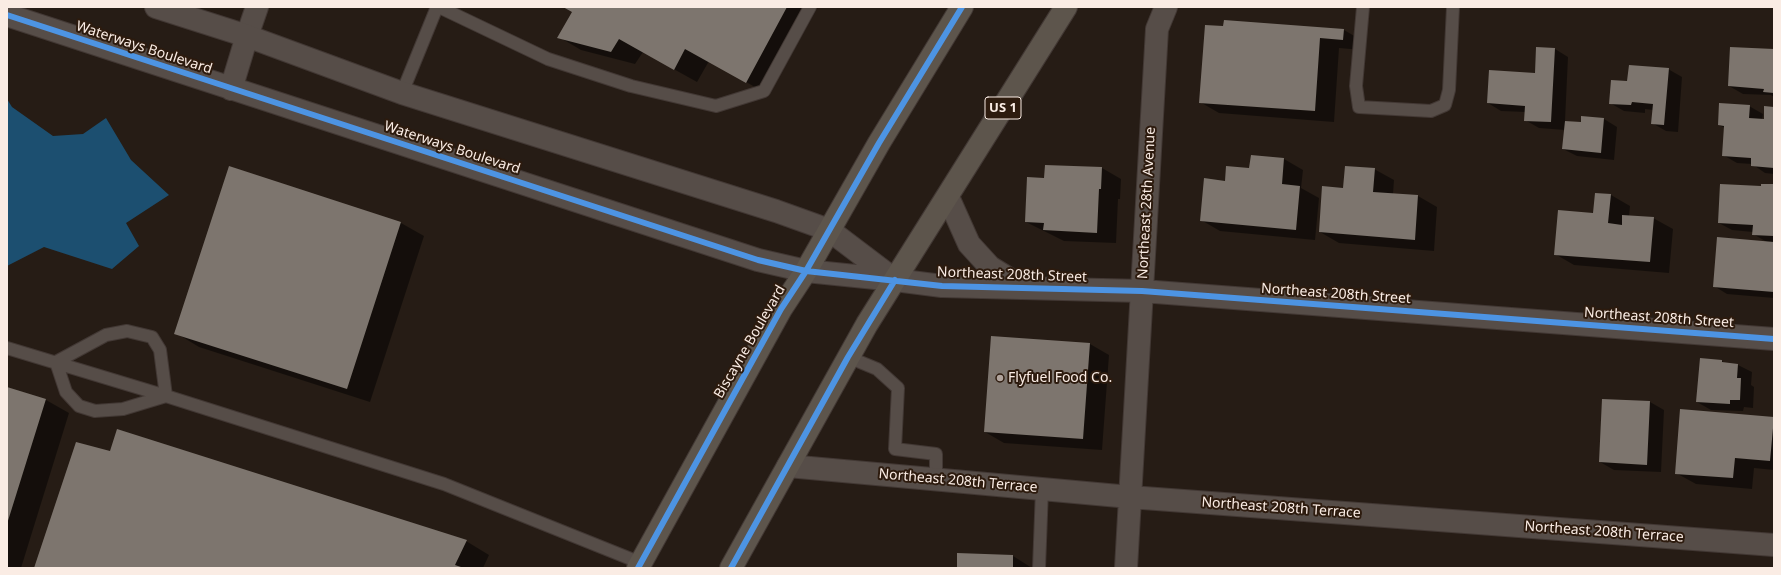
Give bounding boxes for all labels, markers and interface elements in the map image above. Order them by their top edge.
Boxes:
street label: Waterways Boulevard [74,18,214,78]
road number: US 1 [985,97,1021,119]
street label: Waterways Boulevard [382,118,522,178]
street label: Northeast 28th Avenue [1135,127,1159,279]
street label: Northeast 208th Street [937,264,1087,286]
street label: Northeast 208th Street [1260,280,1412,308]
street label: Biscayne Boulevard [711,282,789,402]
street label: Northeast 208th Street [1583,304,1735,332]
place label: Flyfuel Food Co. [1008,370,1112,386]
marker: Flyfuel Food Co. [995,373,1005,383]
street label: Northeast 208th Terrace [878,466,1038,496]
street label: Northeast 208th Terrace [1201,494,1361,522]
street label: Northeast 208th Terrace [1524,518,1684,546]

